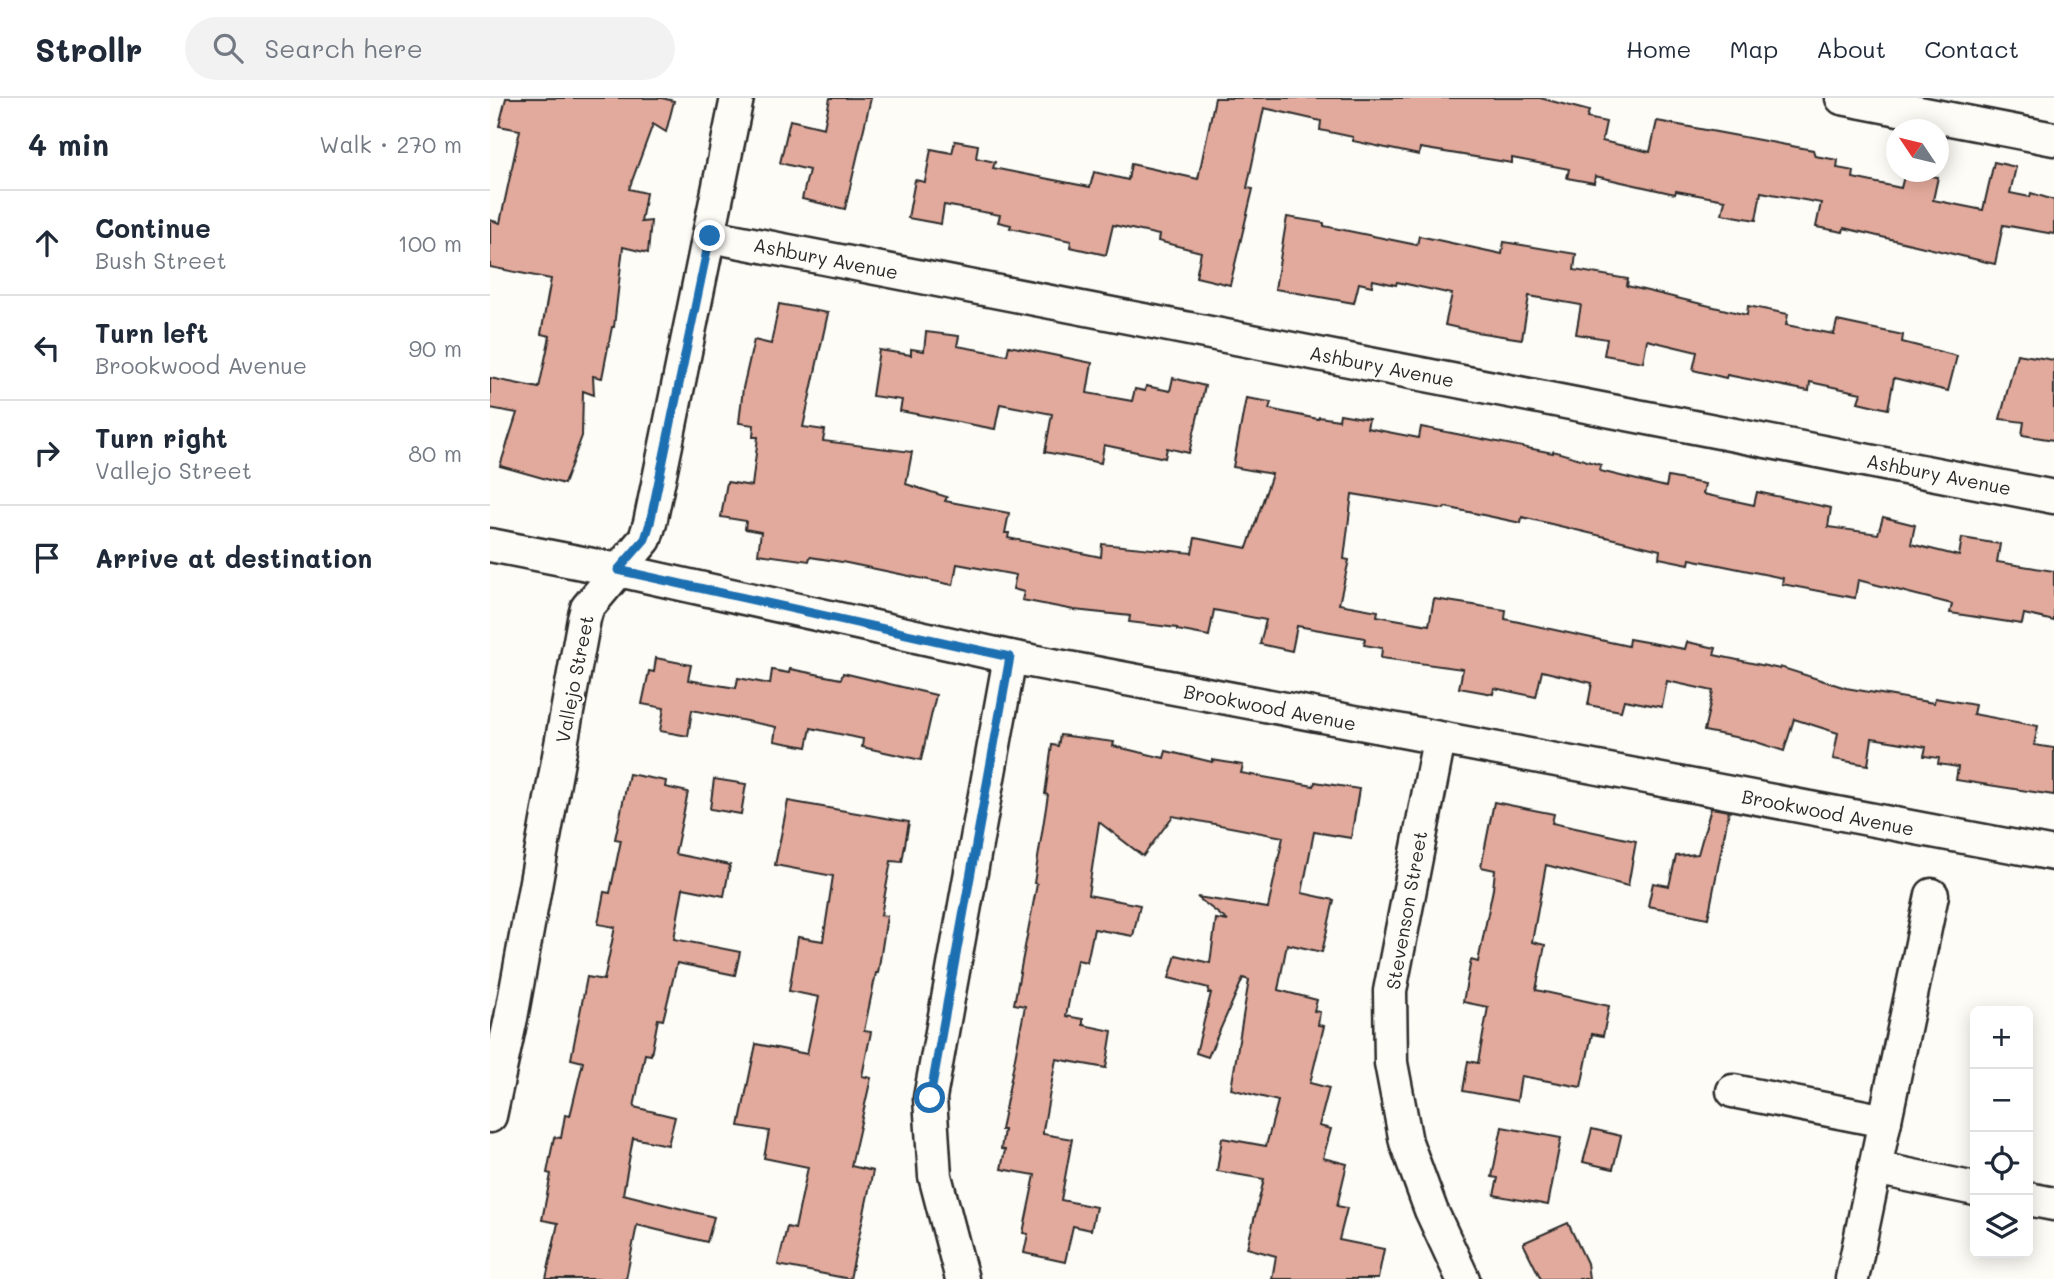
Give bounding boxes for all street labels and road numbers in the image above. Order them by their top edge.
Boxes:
street label: Ashbury Avenue [752,232,900,284]
street label: Ashbury Avenue [1308,340,1456,392]
street label: Ashbury Avenue [1865,448,2013,500]
street label: Vallejo Street [549,613,599,745]
street label: Brookwood Avenue [1182,678,1358,736]
street label: Brookwood Avenue [1740,783,1916,841]
street label: Stevenson Street [1380,829,1432,991]

